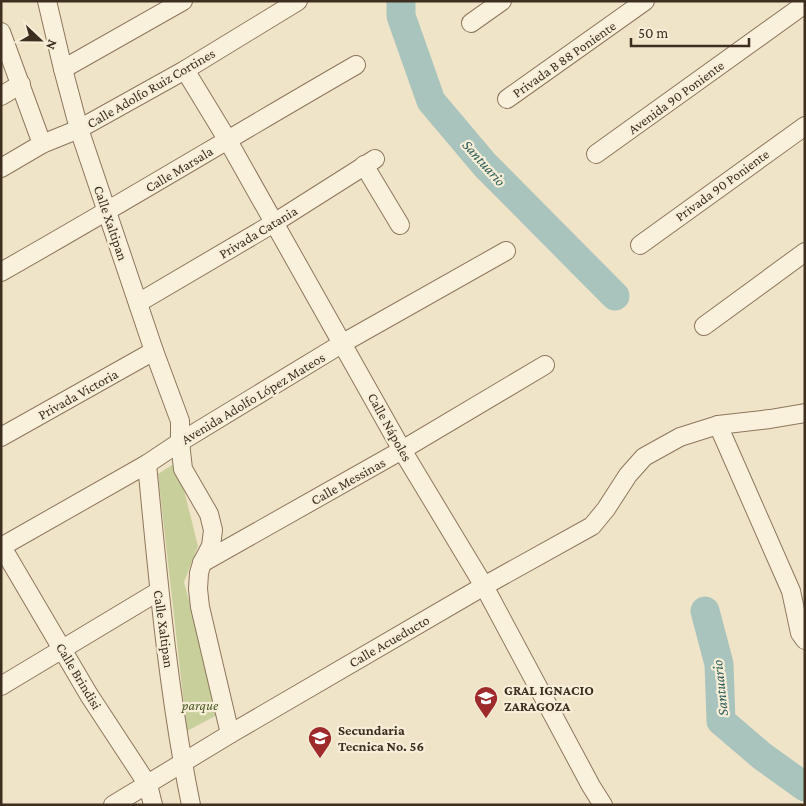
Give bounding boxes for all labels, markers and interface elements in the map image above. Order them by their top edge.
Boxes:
north arrow [15,15,65,65]
scale bar [631,15,748,47]
street label: Privada B 88 Poniente [509,17,619,101]
text: 50 m [638,25,668,41]
text: N [43,37,61,53]
street label: Calle Adolfo Ruiz Cortines [84,45,218,131]
street label: Avenida 90 Poniente [625,57,727,137]
water label: Santuario [459,137,509,189]
street label: Calle Marsala [142,142,216,195]
street label: Privada 90 Poniente [672,146,772,224]
street label: Calle Xaltipan [91,183,131,263]
street label: Privada Catania [216,202,300,262]
street label: Avenida Adolfo López Mateos [178,349,328,447]
street label: Privada Victoria [35,365,121,423]
street label: Calle Nápoles [365,390,415,464]
street label: Calle Messinas [308,454,388,508]
street label: Calle Xaltipan [151,589,177,669]
street label: Calle Acueducto [346,611,432,670]
street label: Calle Brindisi [53,640,105,712]
water label: Santuario [709,659,731,717]
place label: GRAL IGNACIO ZARAGOZA [504,682,594,714]
school or university icon: GRAL IGNACIO ZARAGOZA [473,685,499,719]
park label: parque [181,697,219,713]
place label: Secundaria Tecnica No. 56 [338,722,424,754]
school or university icon: Secundaria Tecnica No. 56 [307,725,333,759]

